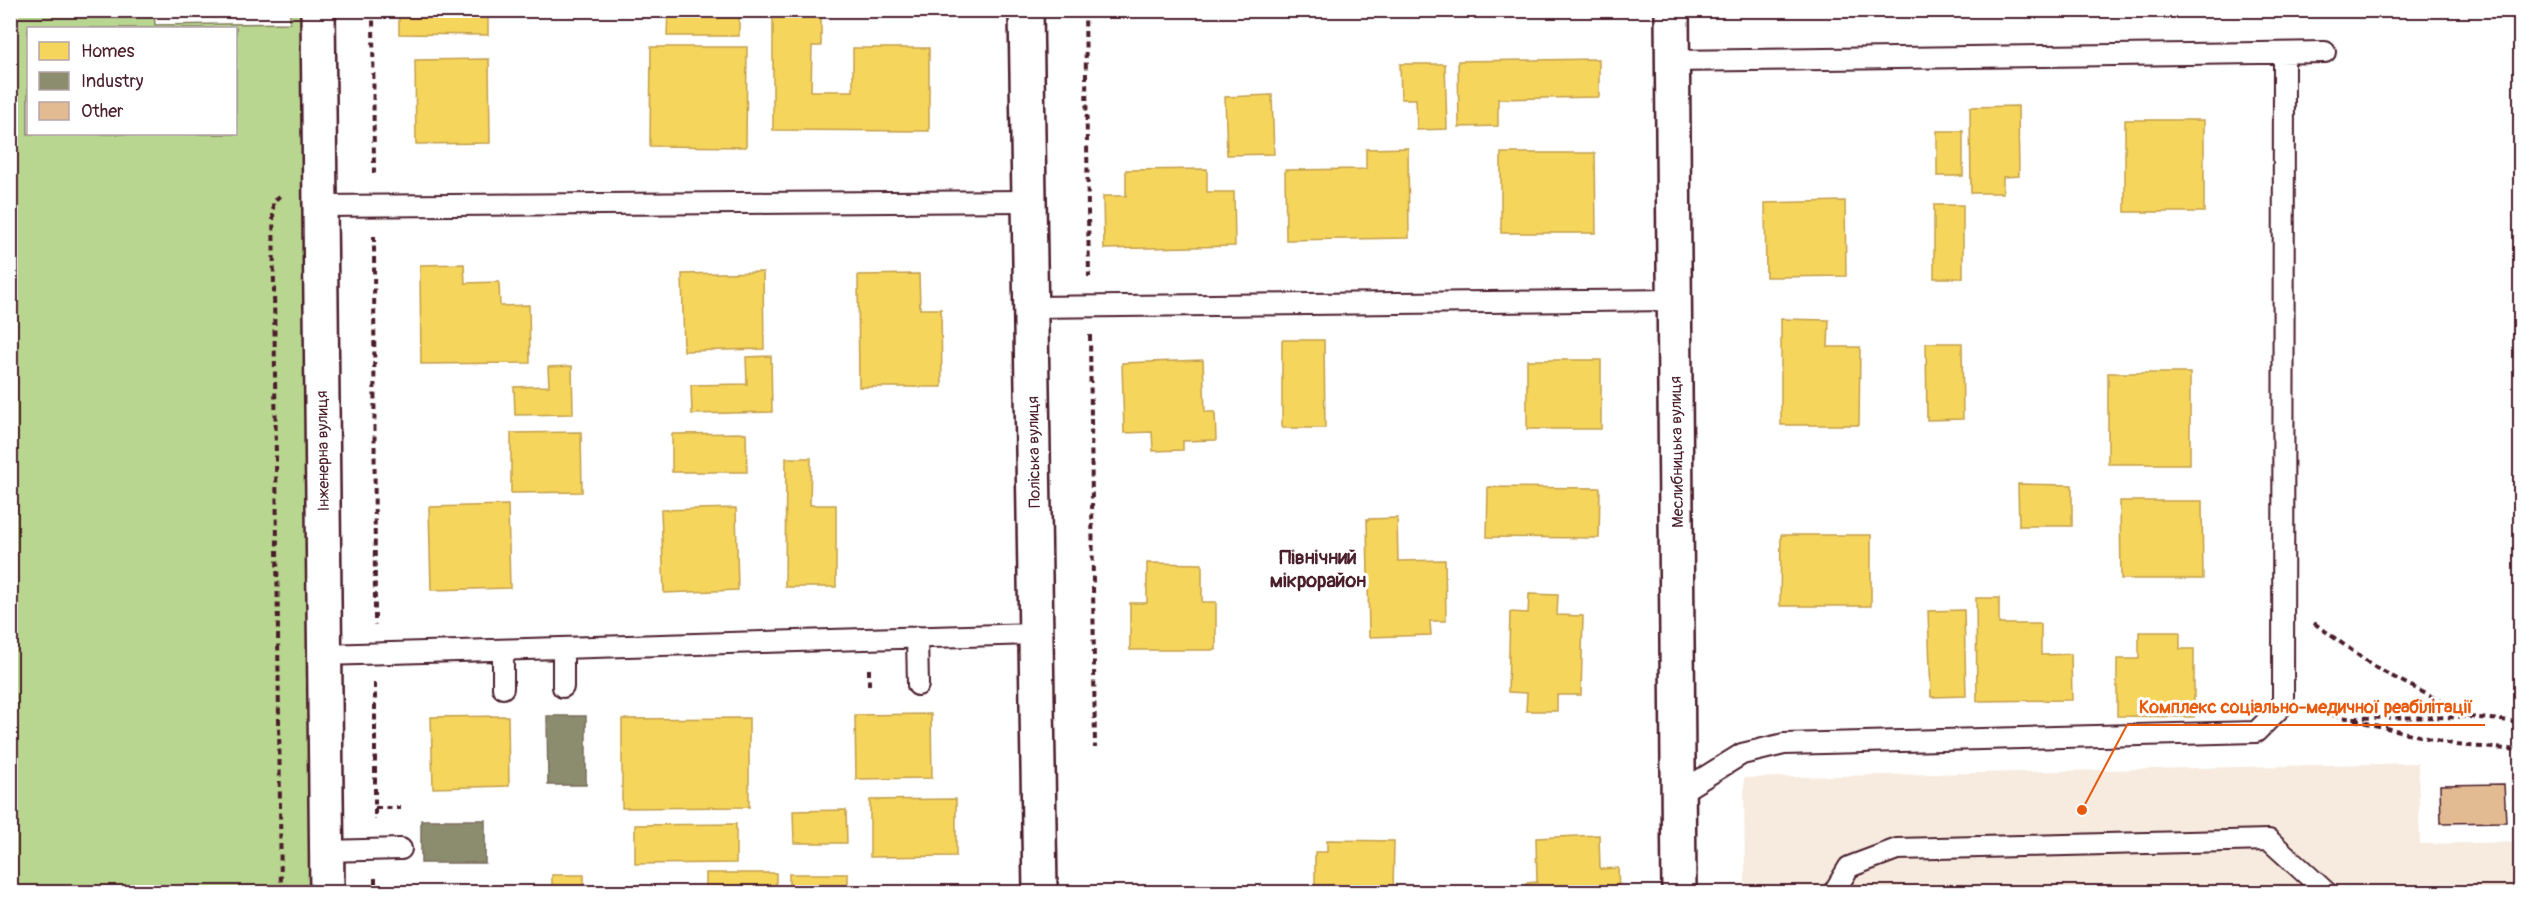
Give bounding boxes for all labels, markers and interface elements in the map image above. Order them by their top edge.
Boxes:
legend [27,27,237,135]
text: Homes [81,40,134,63]
text: Industry [81,70,144,93]
text: Other [81,100,124,123]
street label: Меслибницька вулиця [1666,376,1688,528]
street label: Інженерна вулиця [312,390,334,512]
street label: Поліська вулиця [1023,396,1045,508]
district label: Північний мікрорайон [1270,545,1366,593]
callout: Комплекс соціально-медичної реабілітації [2127,689,2485,725]
text: Комплекс соціально-медичної реабілітації [2139,696,2473,719]

